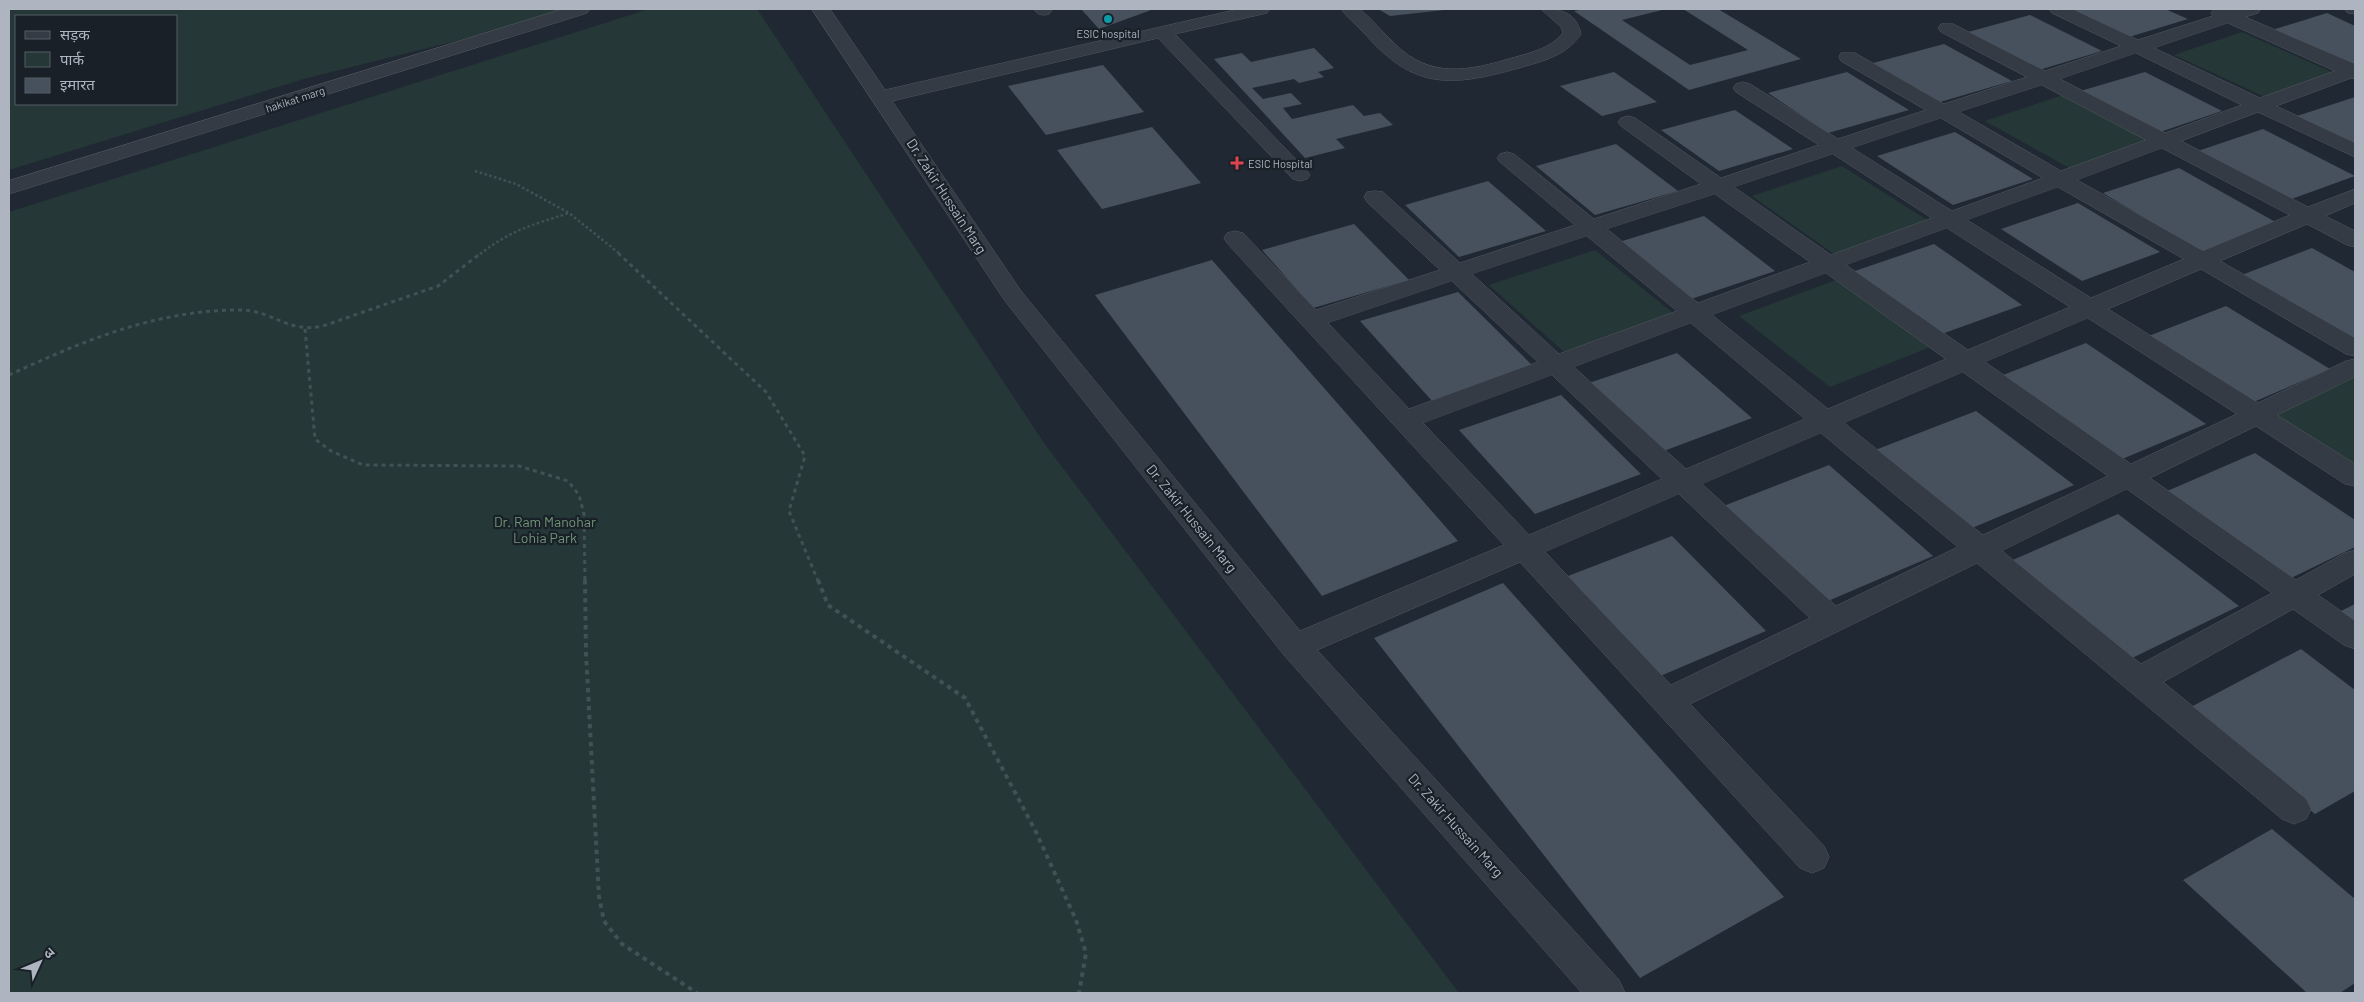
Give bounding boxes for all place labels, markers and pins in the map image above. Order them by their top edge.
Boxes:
marker: ESIC hospital [1102,13,1114,25]
place label: ESIC hospital [1077,27,1139,40]
marker: ESIC Hospital [1230,156,1244,170]
place label: ESIC Hospital [1248,157,1312,170]

